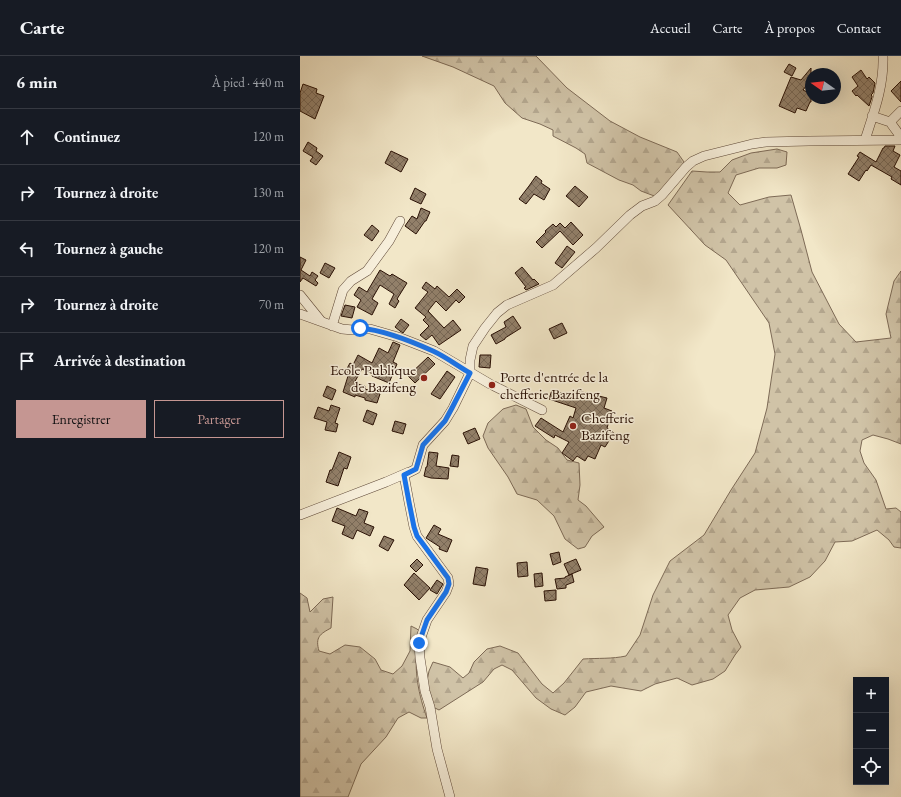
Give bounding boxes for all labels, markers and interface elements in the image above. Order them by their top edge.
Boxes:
text: Carte [20,15,64,40]
text: Accueil [650,19,691,37]
text: Carte [713,19,743,37]
text: À propos [765,19,815,37]
text: Contact [837,19,881,37]
north arrow [805,68,841,104]
text: 6 min [16,71,57,93]
text: À pied · 440 m [212,74,284,91]
icon: ahead [16,126,38,148]
text: Continuez [54,127,120,146]
text: 120 m [253,128,284,145]
icon: right [16,182,38,204]
text: Tournez à droite [54,183,158,202]
text: 130 m [253,184,284,201]
icon: left [16,238,38,260]
text: Tournez à gauche [54,239,163,258]
text: 120 m [253,240,284,257]
icon: right [16,294,38,316]
text: Tournez à droite [54,295,158,314]
text: 70 m [259,296,284,313]
route start [351,319,369,337]
icon: arrive [16,350,38,372]
text: Arrivée à destination [54,351,186,370]
place label: Ecole Publique de Bazifeng [330,360,416,396]
place label: Porte d'entrée de la chefferie Bazifeng [500,367,608,403]
marker: Ecole Publique de Bazifeng [419,373,429,383]
marker: Porte d'entrée de la chefferie Bazifeng [487,380,497,390]
button: Enregistrer [16,400,146,438]
button: Partager [154,400,284,438]
place label: Chefferie Bazifeng [581,408,634,444]
marker: Chefferie Bazifeng [568,421,578,431]
route end [410,634,428,652]
map controls [853,677,889,785]
button: + [853,677,889,713]
button: − [853,713,889,749]
button: locate [853,749,889,785]

